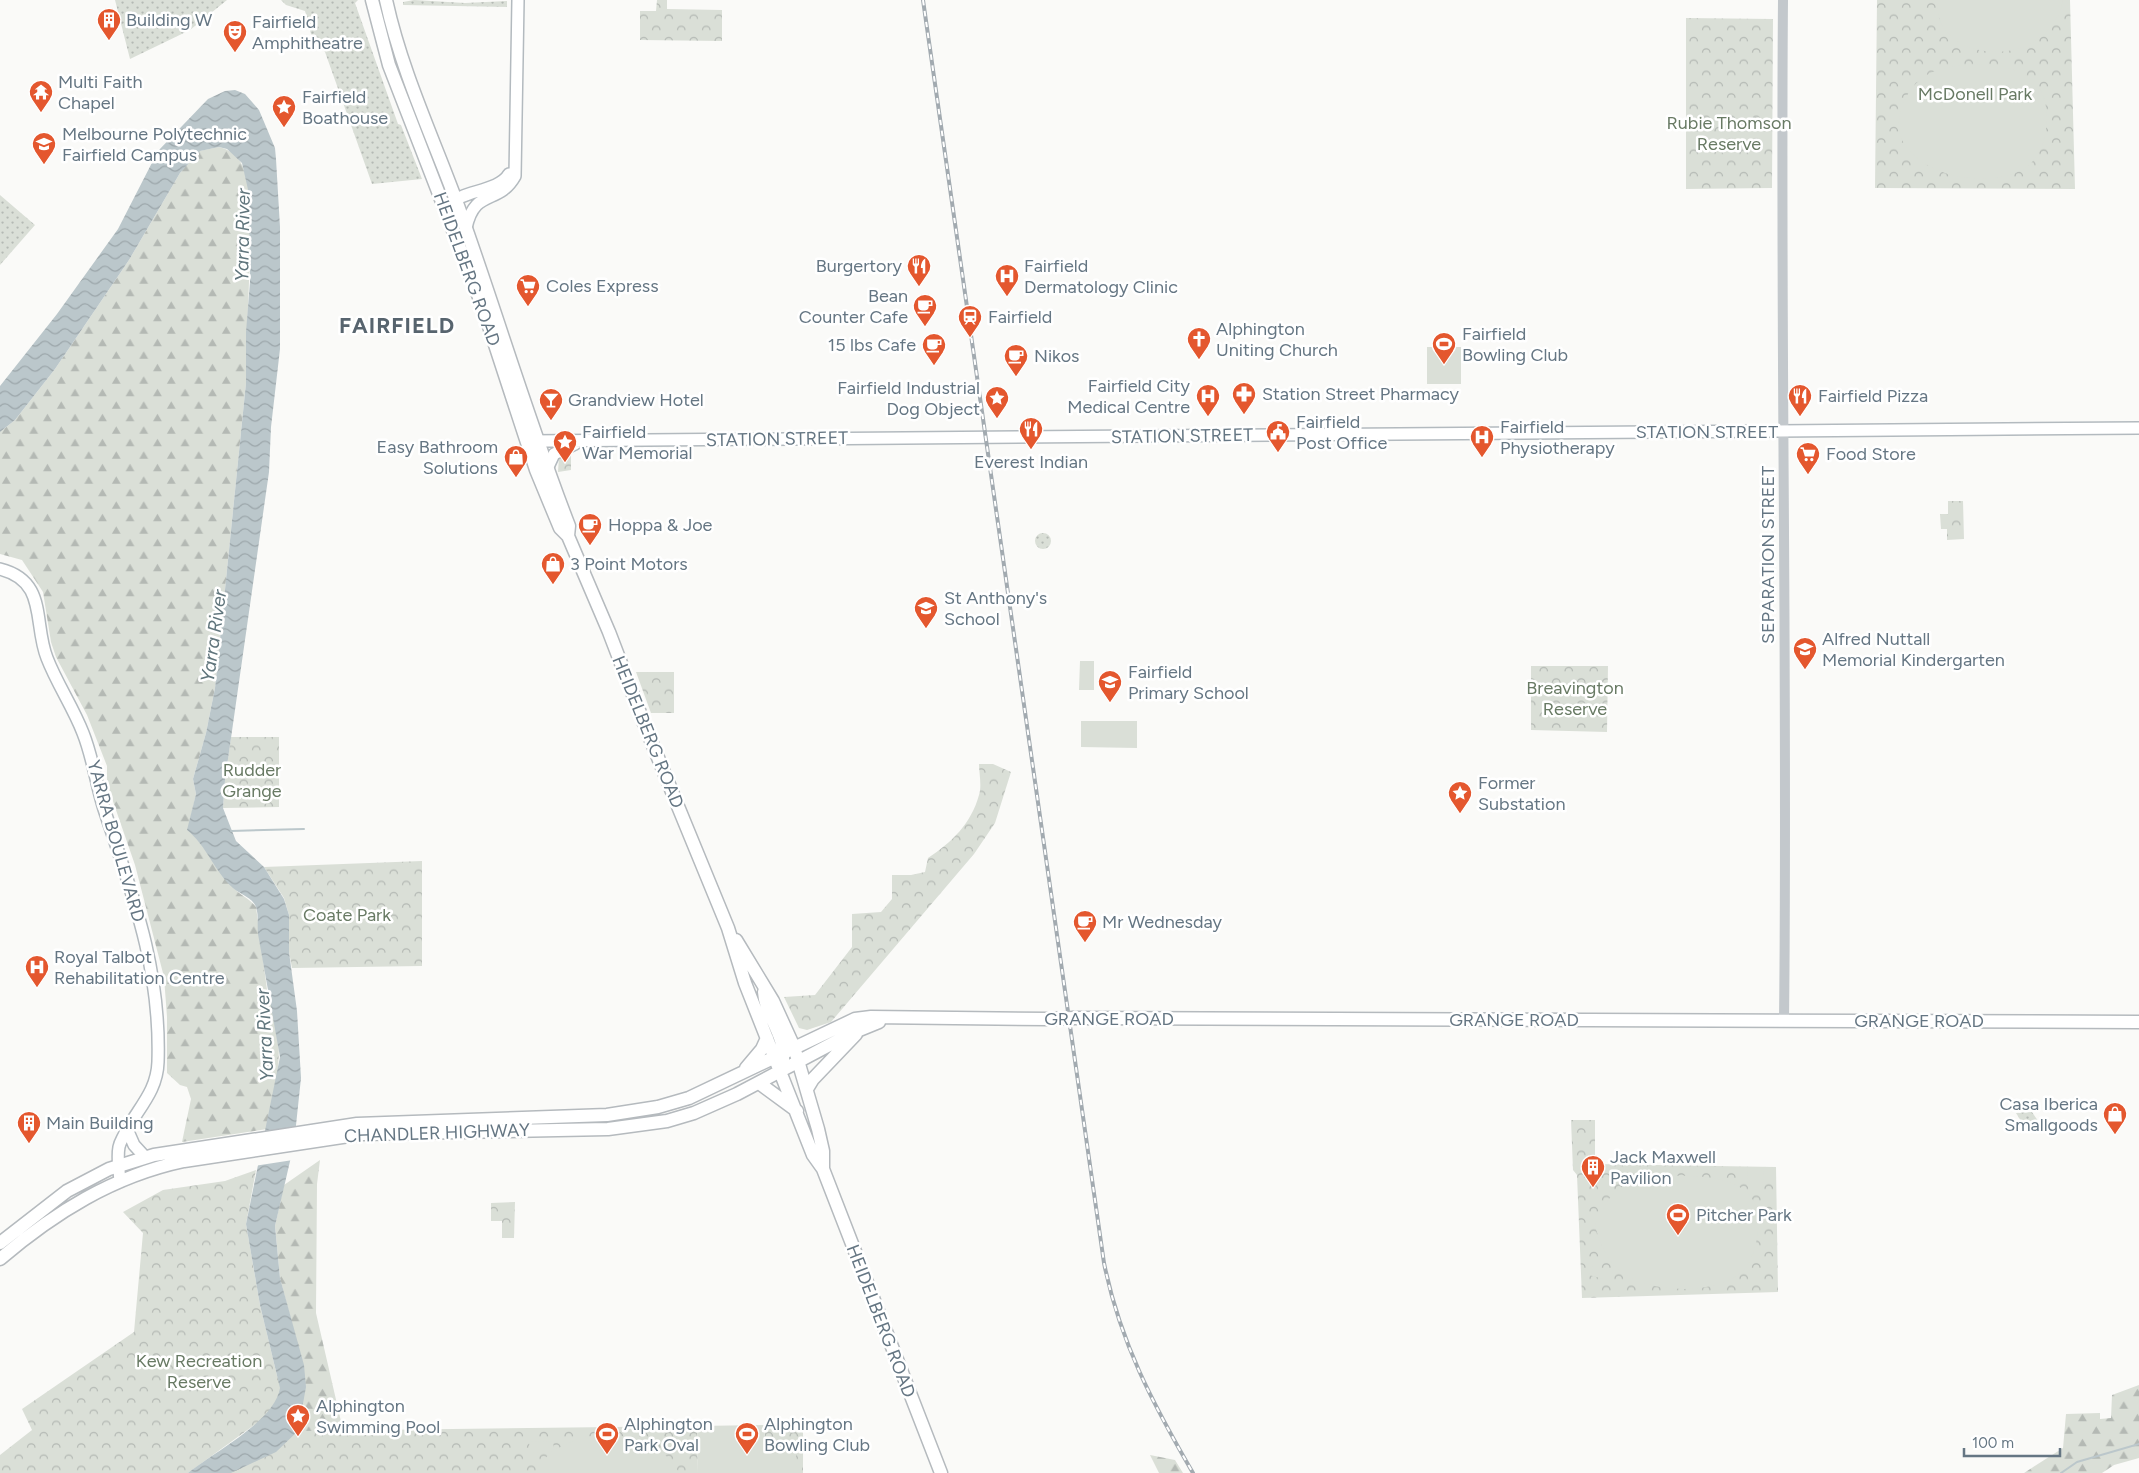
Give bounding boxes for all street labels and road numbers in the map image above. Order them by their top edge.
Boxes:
street label: HEIDELBERG ROAD [429,189,505,349]
street label: STATION STREET [1636,421,1778,443]
street label: STATION STREET [1111,424,1253,448]
street label: STATION STREET [706,427,848,451]
street label: SEPARATION STREET [1757,466,1779,644]
street label: HEIDELBERG ROAD [607,653,689,811]
street label: YARRA BOULEVARD [82,757,150,925]
street label: GRANGE ROAD [1044,1008,1174,1030]
street label: GRANGE ROAD [1449,1009,1579,1031]
street label: GRANGE ROAD [1854,1010,1984,1032]
street label: CHANDLER HIGHWAY [344,1119,530,1147]
street label: HEIDELBERG ROAD [842,1241,920,1401]

